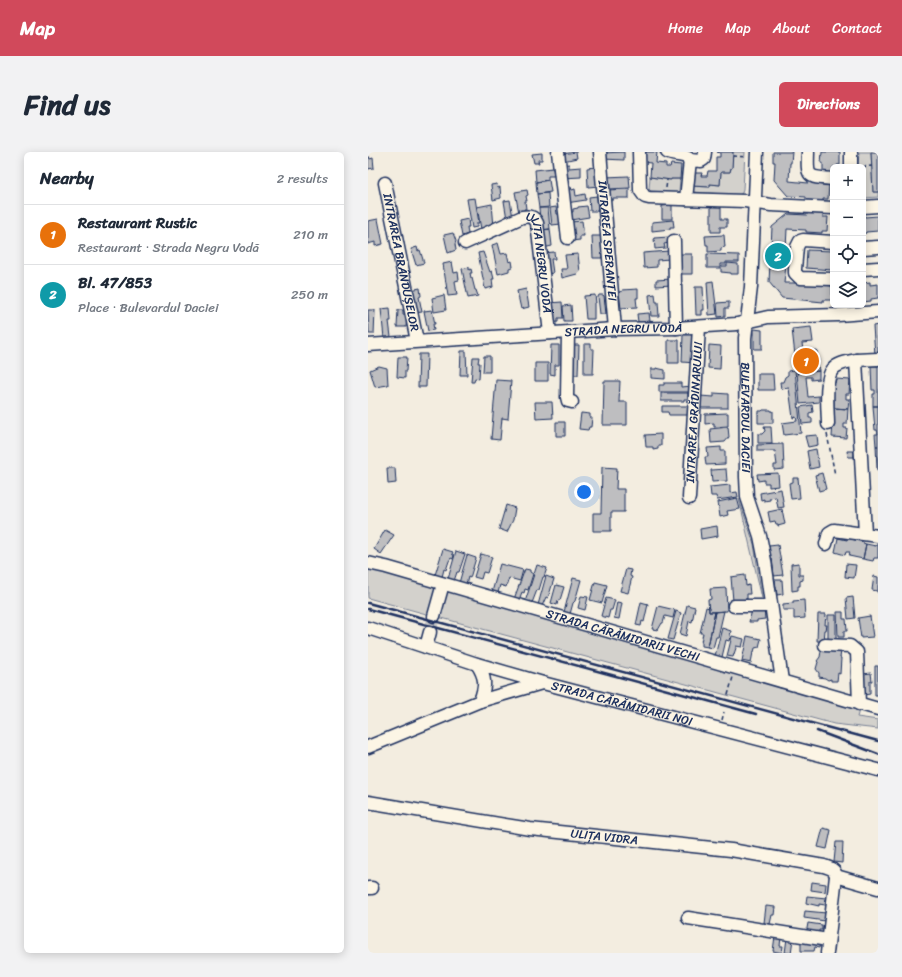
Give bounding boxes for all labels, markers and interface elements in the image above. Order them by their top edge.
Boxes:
text: Map [20,12,55,45]
text: Home [668,16,703,41]
text: Map [725,16,751,41]
text: About [773,16,810,41]
text: Contact [832,16,882,41]
text: Find us [24,80,111,129]
button: Directions [779,82,878,127]
text: Nearby [40,163,94,193]
map controls [830,164,866,308]
button: + [830,164,866,200]
text: 2 results [277,167,328,190]
street label: INTRAREA SPERANȚEI [591,178,624,302]
street label: INTRAREA BRÂNDUȘELOR [376,190,426,334]
button: − [830,200,866,236]
street label: ULIȚA NEGRU VODĂ [524,205,559,315]
text: Restaurant Rustic [78,210,198,236]
text: 1 [50,223,56,246]
text: 210 m [293,223,328,246]
text: Restaurant · Strada Negru Vodă [78,236,259,259]
button: locate [830,236,866,272]
pin: 2 [765,241,791,271]
text: Bl. 47/853 [78,270,152,296]
button: layers [830,272,866,308]
text: 2 [49,283,57,306]
text: 250 m [291,283,328,306]
text: Place · Bulevardul Daciei [78,296,219,319]
street label: STRADA NEGRU VODĂ [564,317,684,343]
street label: INTRAREA GRĂDINARULUI [679,341,709,484]
pin: 1 [793,346,819,376]
street label: BULEVARDUL DACIEI [734,362,757,473]
your location [574,482,594,502]
street label: STRADA CĂRĂMIDARII VECHI [543,603,703,668]
street label: STRADA CĂRĂMIDARII NOI [549,675,695,733]
street label: ULIȚA VIDRA [570,822,639,851]

